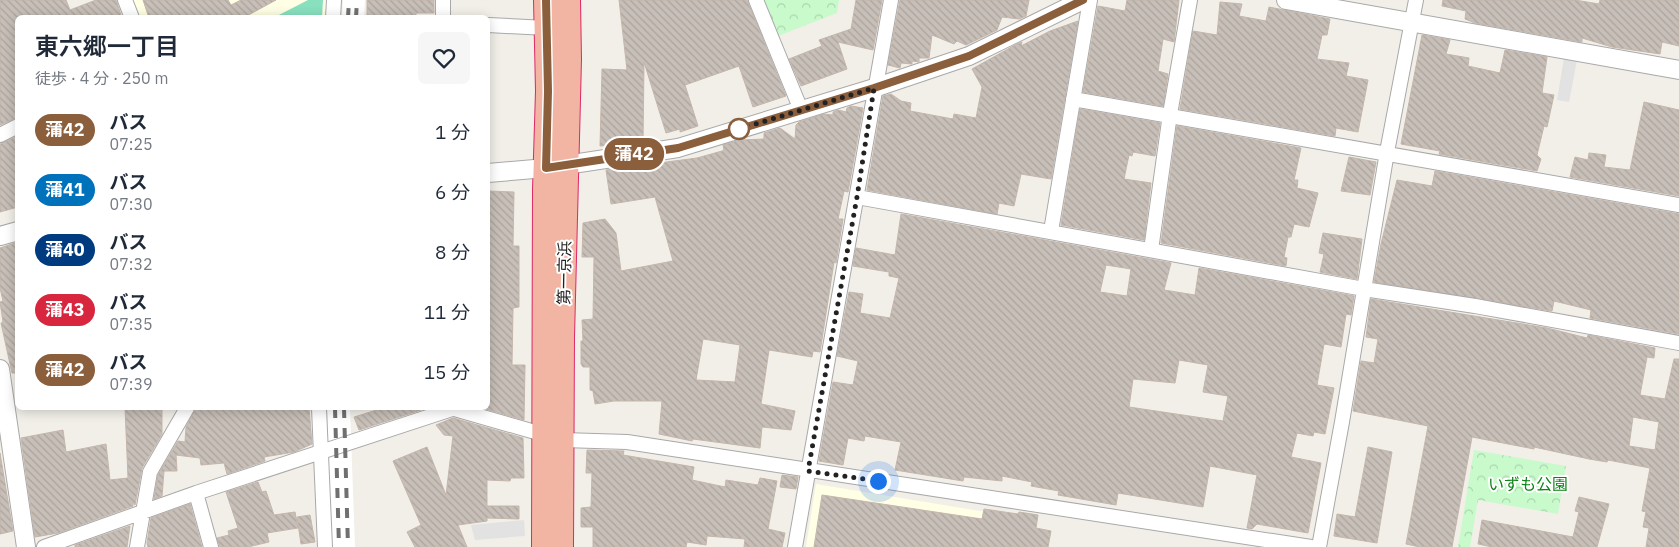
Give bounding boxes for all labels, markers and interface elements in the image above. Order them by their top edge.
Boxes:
text: 東六郷一丁目 [35,30,179,62]
button: heart [418,32,470,84]
text: 徒歩 · 4 分 · 250 m [35,68,168,88]
text: バス [110,110,148,134]
text: 蒲42 [45,118,85,141]
unlabelled marker [728,118,750,140]
text: 1 分 [435,120,470,144]
text: 07:25 [110,134,153,154]
line badge: 蒲42 [605,138,663,170]
text: 蒲42 [614,142,654,165]
text: バス [110,170,148,194]
text: 蒲41 [45,178,85,201]
text: 6 分 [435,180,470,204]
text: 07:30 [110,194,153,214]
text: バス [110,230,148,254]
text: 蒲40 [45,238,85,261]
text: 8 分 [435,240,470,264]
street label: 第一京浜 [553,241,575,305]
text: 07:32 [110,254,153,274]
text: バス [110,290,148,314]
text: 蒲43 [45,298,85,321]
text: 11 分 [424,300,470,324]
text: 07:35 [110,314,153,334]
text: バス [110,350,148,374]
text: 蒲42 [45,358,85,381]
text: 15 分 [424,360,470,384]
text: 07:39 [110,374,153,394]
your location [866,469,891,494]
park label: いずも公園 [1488,474,1568,494]

